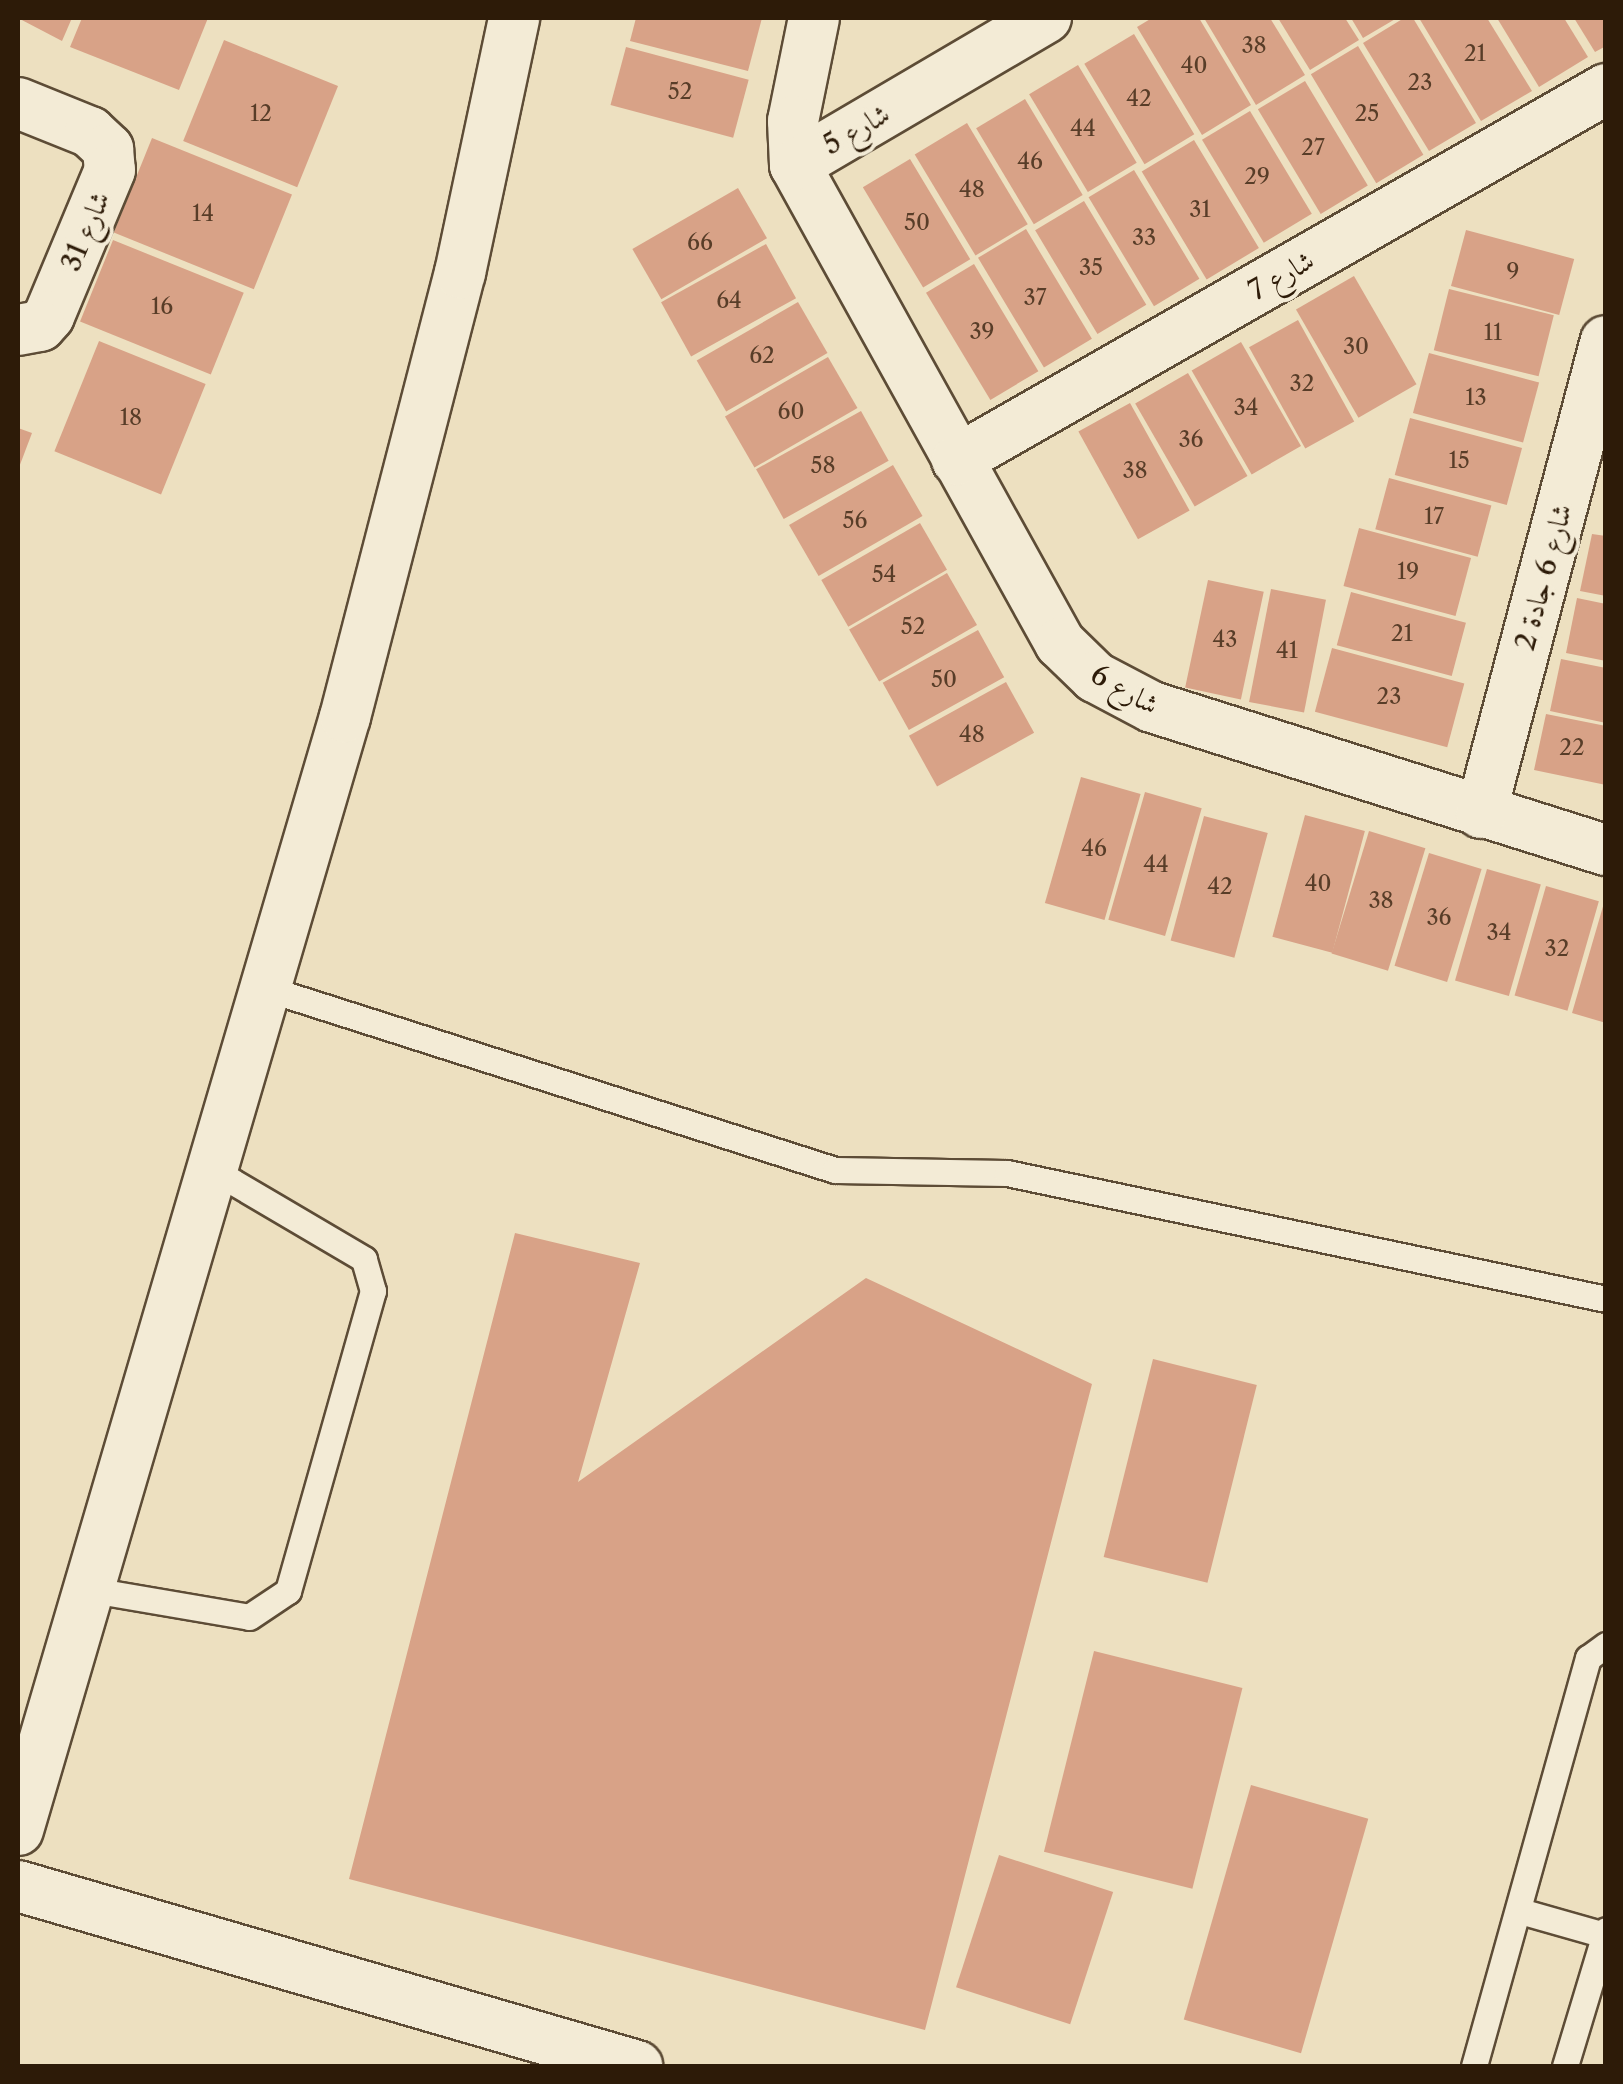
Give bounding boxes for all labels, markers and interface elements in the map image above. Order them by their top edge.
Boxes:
house number: 38 [1241,33,1267,59]
house number: 21 [1464,41,1486,67]
house number: 40 [1181,53,1207,79]
house number: 23 [1408,70,1432,96]
house number: 52 [668,79,692,105]
house number: 42 [1126,86,1152,112]
street label: شارع 5 [817,97,895,161]
house number: 12 [250,101,272,127]
house number: 25 [1355,101,1379,127]
house number: 44 [1070,116,1096,142]
house number: 27 [1301,135,1325,161]
house number: 46 [1017,149,1043,175]
house number: 29 [1244,164,1270,190]
house number: 48 [959,177,985,203]
street label: شارع 31 [53,186,117,276]
house number: 31 [1189,197,1211,223]
house number: 14 [192,201,214,227]
house number: 50 [904,210,930,236]
house number: 33 [1132,225,1156,251]
house number: 66 [687,230,713,256]
street label: شارع 7 [1242,243,1320,307]
house number: 35 [1079,255,1103,281]
house number: 9 [1507,259,1519,285]
house number: 37 [1024,285,1046,311]
house number: 64 [716,288,742,314]
house number: 16 [151,294,173,320]
house number: 39 [969,319,995,345]
house number: 11 [1484,320,1502,346]
house number: 30 [1343,334,1369,360]
house number: 62 [749,343,775,369]
house number: 32 [1290,371,1314,397]
house number: 13 [1465,385,1487,411]
house number: 34 [1234,395,1258,421]
house number: 60 [778,399,804,425]
house number: 18 [120,405,142,431]
house number: 36 [1179,427,1203,453]
house number: 15 [1448,448,1470,474]
house number: 58 [811,453,835,479]
house number: 38 [1122,458,1148,484]
street label: شارع 6 جادة 2 [1507,500,1579,654]
house number: 17 [1424,504,1444,530]
house number: 56 [843,508,867,534]
house number: 19 [1397,559,1419,585]
house number: 54 [872,562,896,588]
house number: 52 [901,614,925,640]
house number: 21 [1391,621,1413,647]
house number: 43 [1213,627,1237,653]
house number: 41 [1276,638,1298,664]
street label: شارع 6 [1085,657,1165,721]
house number: 50 [931,667,957,693]
house number: 23 [1377,684,1401,710]
house number: 48 [959,722,985,748]
house number: 22 [1559,735,1585,761]
house number: 46 [1081,836,1107,862]
house number: 44 [1143,852,1169,878]
house number: 40 [1305,871,1331,897]
house number: 42 [1207,874,1233,900]
house number: 38 [1368,888,1394,914]
house number: 36 [1427,905,1451,931]
house number: 34 [1487,920,1511,946]
house number: 32 [1545,936,1569,962]

